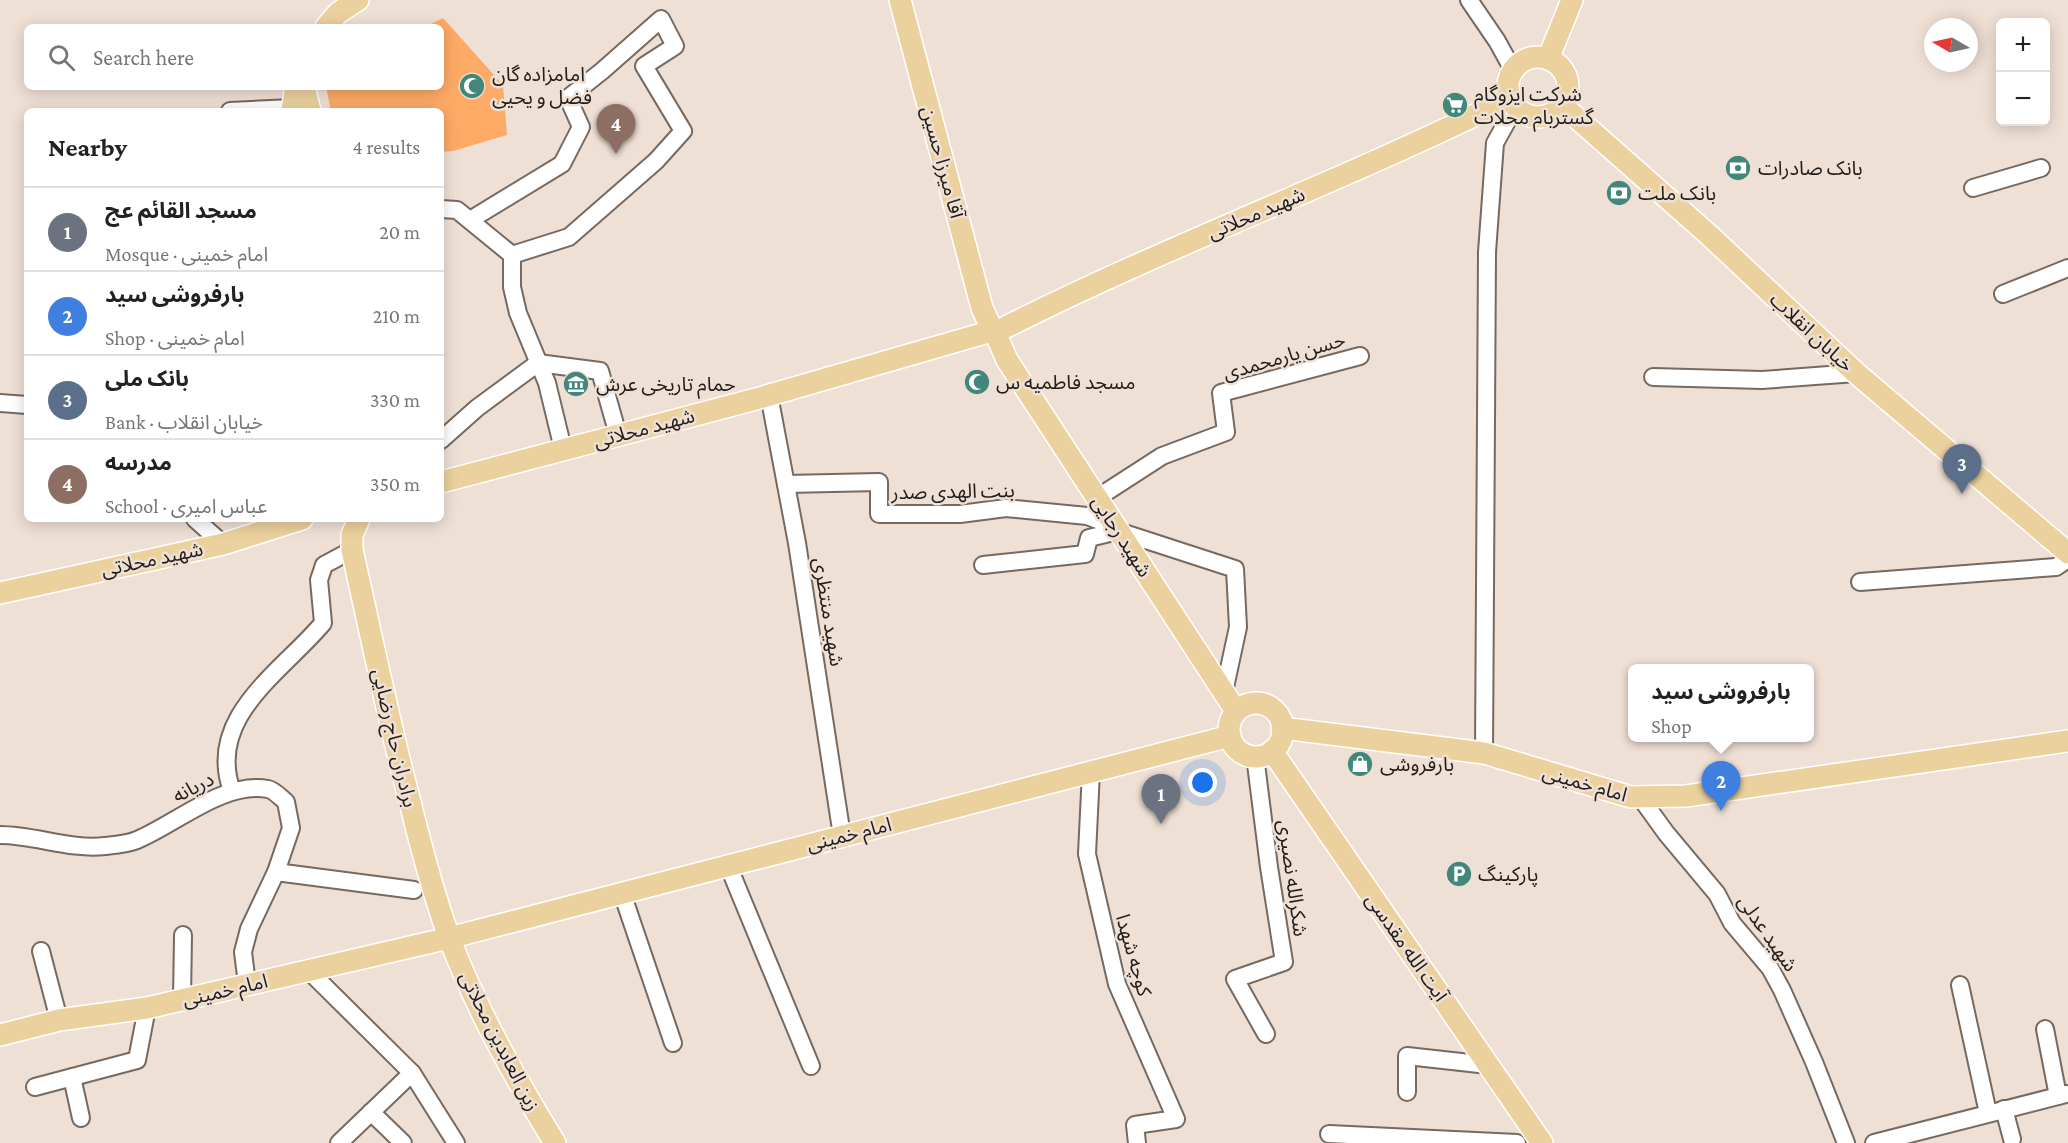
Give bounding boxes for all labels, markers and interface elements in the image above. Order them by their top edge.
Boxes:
north arrow [1924,18,1978,72]
map controls [1996,18,2050,126]
button: + [1996,18,2050,72]
search box [24,24,444,90]
icon: search [45,41,78,74]
text: Search here [93,45,194,70]
place label: امامزاده گان فضل و یحیی [492,63,592,109]
mosque icon: امامزاده گان فضل و یحیی [457,71,487,101]
button: − [1996,72,2050,126]
place label: شرکت ایزوگام گستربام محلات [1474,83,1594,132]
supermarket icon: شرکت ایزوگام گستربام محلات [1440,90,1470,120]
street label: آقا میرزا حسین [916,103,969,222]
pin: 4 [596,104,636,154]
text: Nearby [48,133,127,162]
text: 4 results [353,136,420,158]
bank icon: بانک صادرات [1723,153,1753,183]
place label: بانک صادرات [1758,157,1863,180]
bank icon: بانک ملت [1604,178,1634,208]
place label: بانک ملت [1638,182,1716,204]
street label: شهید محلاتی [1204,183,1308,244]
text: مسجد القائم عج [105,198,257,223]
text: 1 [64,221,71,243]
text: 20 m [379,221,420,243]
text: Mosque · امام خمینی [105,243,268,265]
text: بارفروشی سید [105,282,244,307]
street label: خیابان انقلاب [1765,288,1858,377]
text: 2 [62,305,73,327]
text: 210 m [373,305,420,327]
text: Shop · امام خمینی [105,327,245,349]
street label: حسن یارمحمدی [1220,328,1348,385]
text: بانک ملی [105,366,189,391]
mosque icon: مسجد فاطمیه س [962,367,992,397]
museum icon: حمام تاریخی عرش [561,369,591,399]
place label: مسجد فاطمیه س [996,371,1136,394]
place label: حمام تاریخی عرش [596,373,736,399]
text: 3 [63,389,72,411]
text: 330 m [370,389,420,411]
street label: شهید محلاتی [591,404,697,453]
text: Bank · خیابان انقلاب [105,411,263,433]
pin: 3 [1942,444,1982,494]
text: مدرسه [105,450,172,475]
text: 4 [62,473,73,495]
text: 350 m [370,473,420,495]
street label: بنت الهدی صدر [890,479,1015,504]
street label: شهید رجایی [1087,491,1156,581]
text: School · عباس امیری [105,495,267,517]
street label: شهید محلاتی [99,537,205,582]
street label: شهید منتظری [809,556,848,668]
popup [1628,664,1814,742]
street label: برادران حاج رضایی [364,667,422,810]
text: بارفروشی سید [1651,679,1791,704]
text: Shop [1651,715,1692,737]
shop icon: بارفروشی [1345,749,1375,779]
place label: بارفروشی [1380,753,1454,776]
street label: امام خمینی [1539,760,1630,809]
pin: 2 [1702,762,1740,811]
street label: دریانه [169,767,218,807]
your location [1188,768,1217,797]
pin: 1 [1142,774,1180,824]
street label: امام خمینی [804,813,895,859]
street label: شکرالله نصیری [1273,818,1312,938]
parking icon: پارکینگ [1444,859,1474,889]
place label: پارکینگ [1478,863,1538,887]
street label: آیت الله مقدسی [1361,889,1453,1007]
street label: شهید عدلی [1733,891,1802,976]
street label: کوچه شهدا [1110,912,1156,1000]
street label: زین العابدین محلاتی [454,968,545,1115]
street label: امام خمینی [180,970,271,1014]

